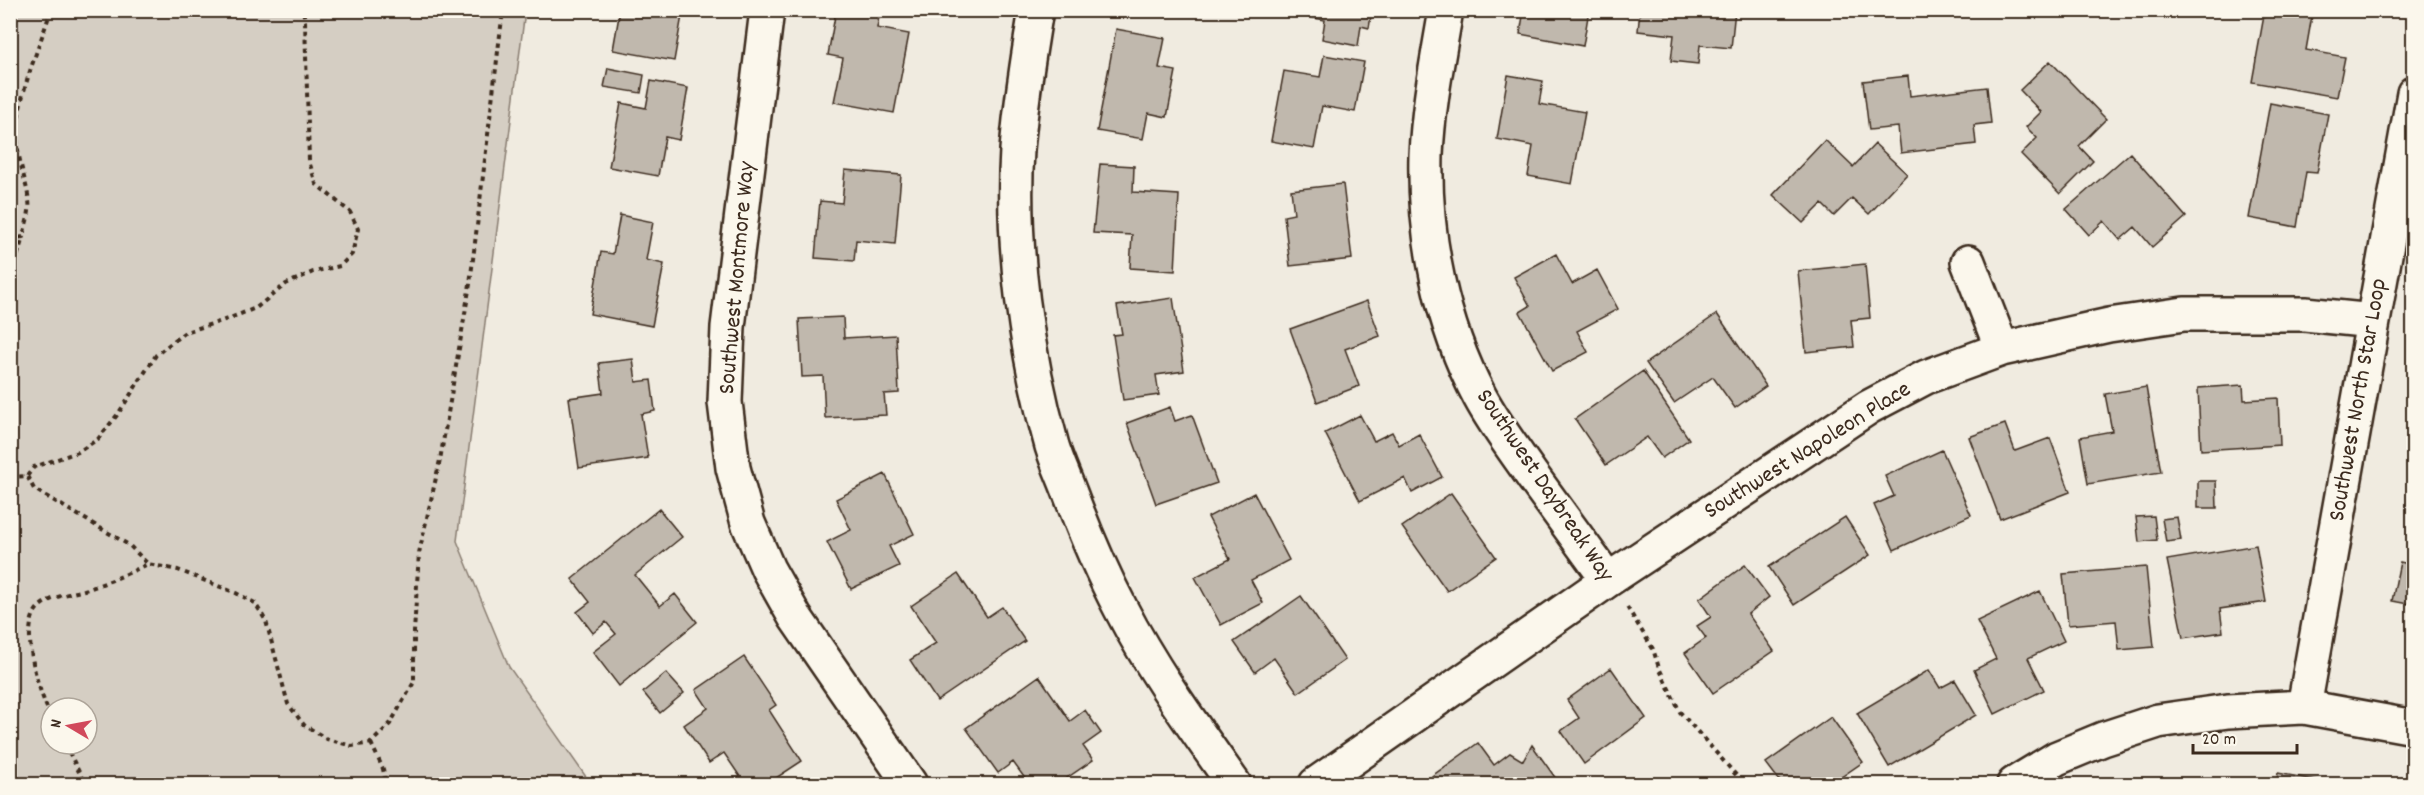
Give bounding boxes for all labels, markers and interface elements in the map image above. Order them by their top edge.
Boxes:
street label: Southwest Montmore Way [711,159,765,396]
street label: Southwest North Star Loop [2321,276,2397,524]
street label: Southwest Napoleon Place [1698,373,1918,529]
street label: Southwest Daybreak Way [1467,383,1622,590]
north arrow [39,696,99,756]
scale bar [2193,717,2296,755]
text: N [45,718,69,730]
text: 20 m [2202,728,2236,753]

